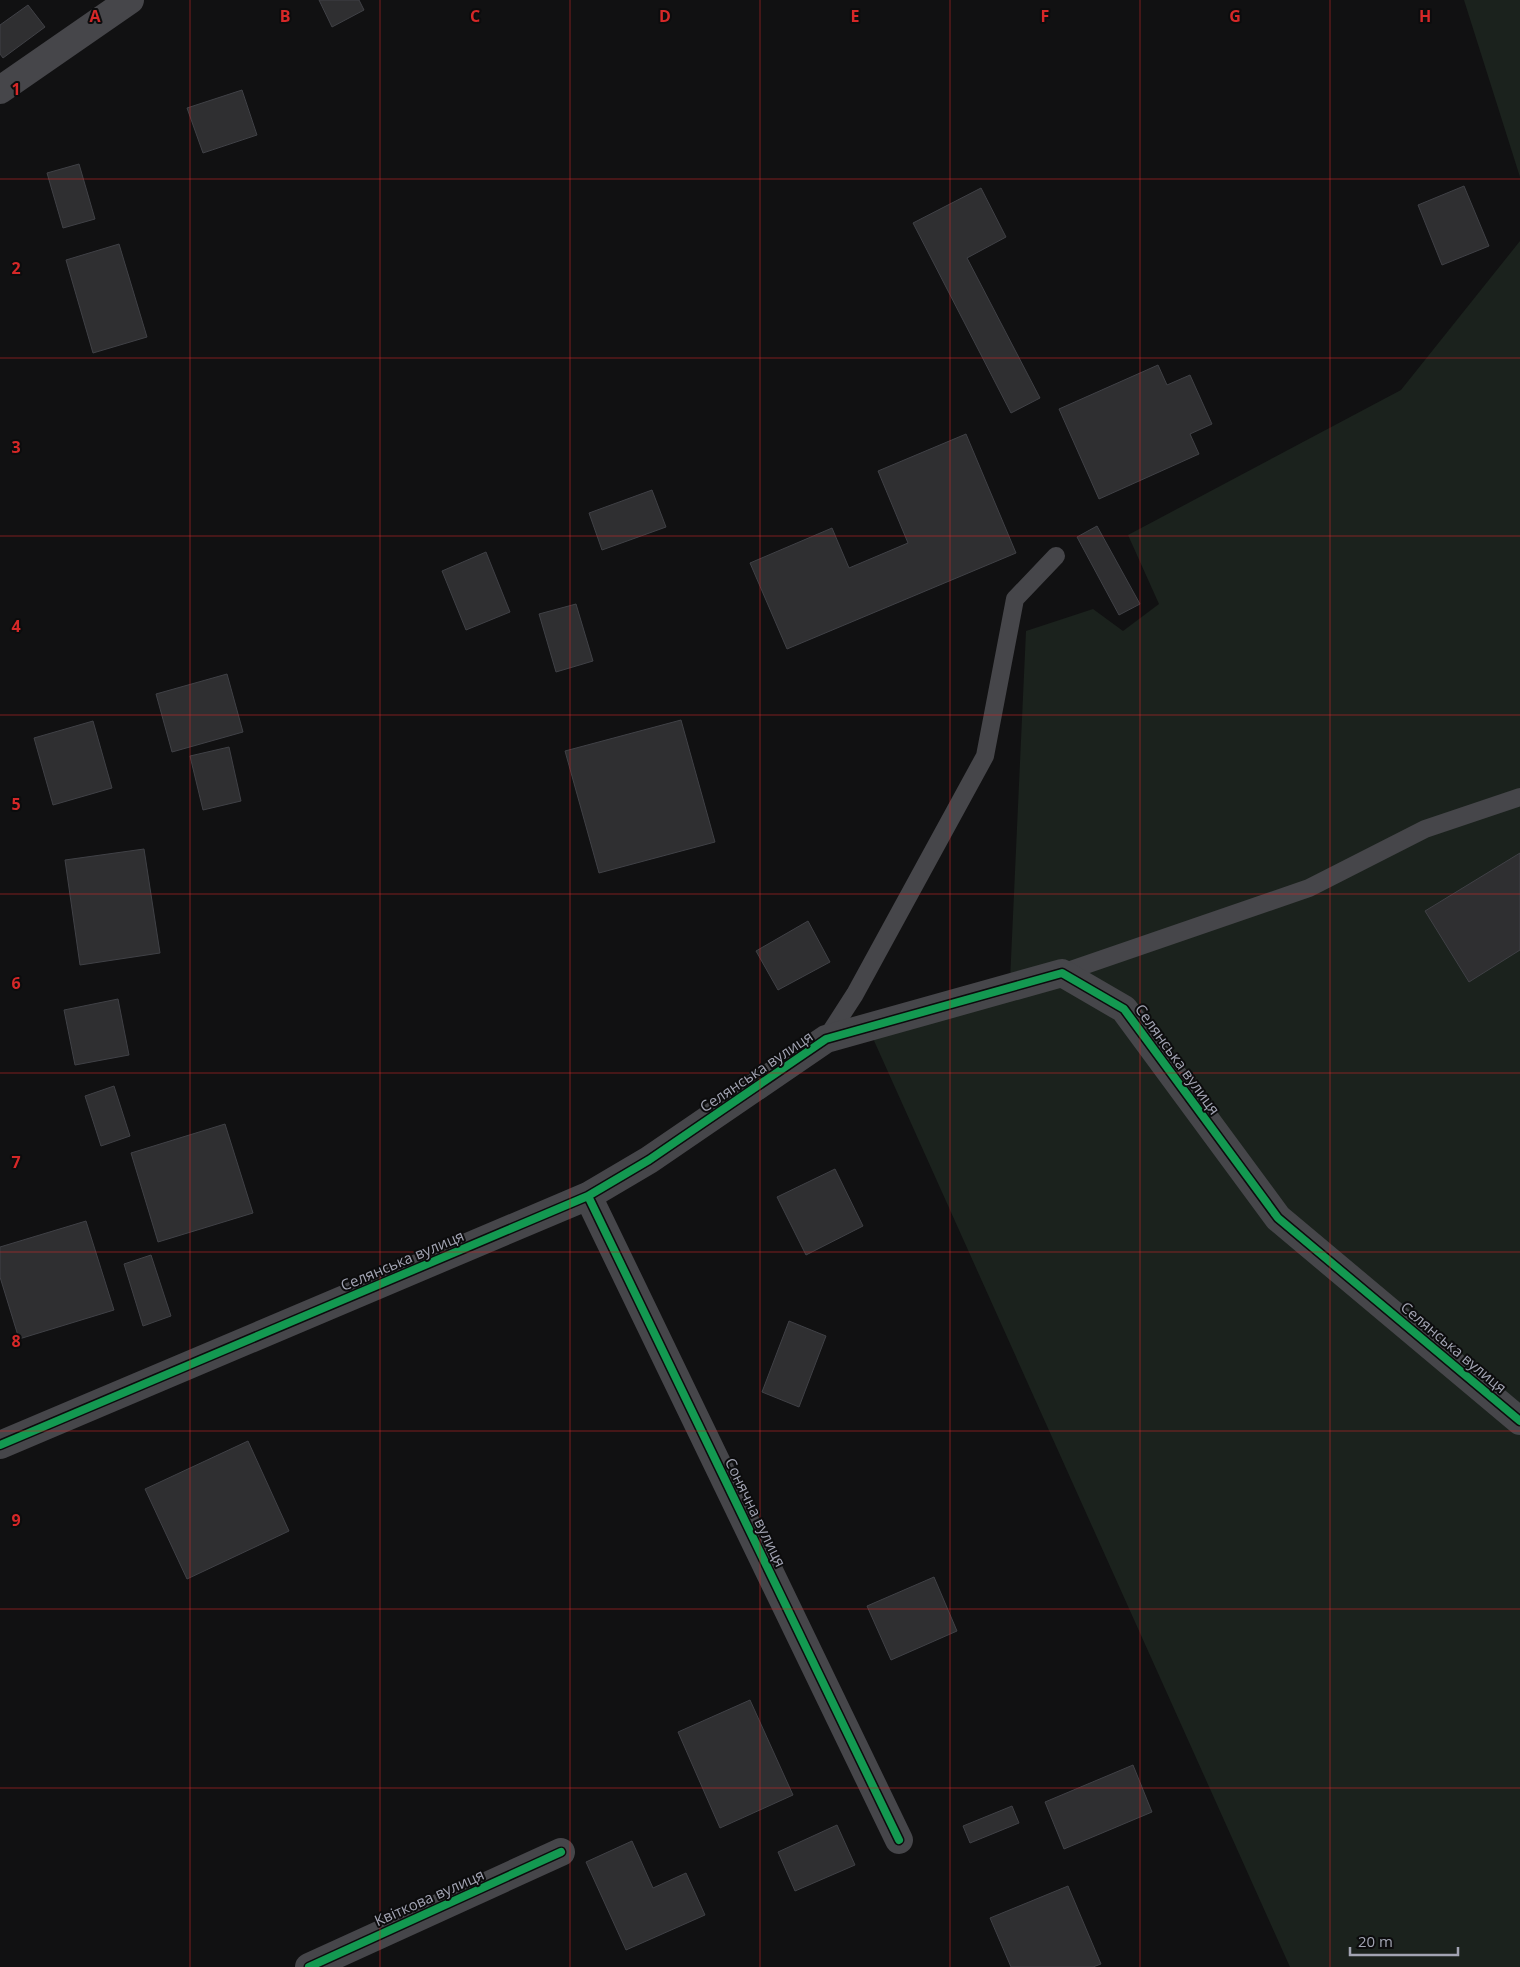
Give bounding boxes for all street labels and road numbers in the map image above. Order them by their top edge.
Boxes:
street label: Селянська вулиця [1131,1000,1225,1118]
street label: Селянська вулиця [696,1026,816,1116]
street label: Селянська вулиця [337,1225,467,1295]
street label: Селянська вулиця [1397,1297,1511,1397]
street label: Сонячна вулиця [721,1454,791,1570]
street label: Квіткова вулиця [371,1864,487,1930]

